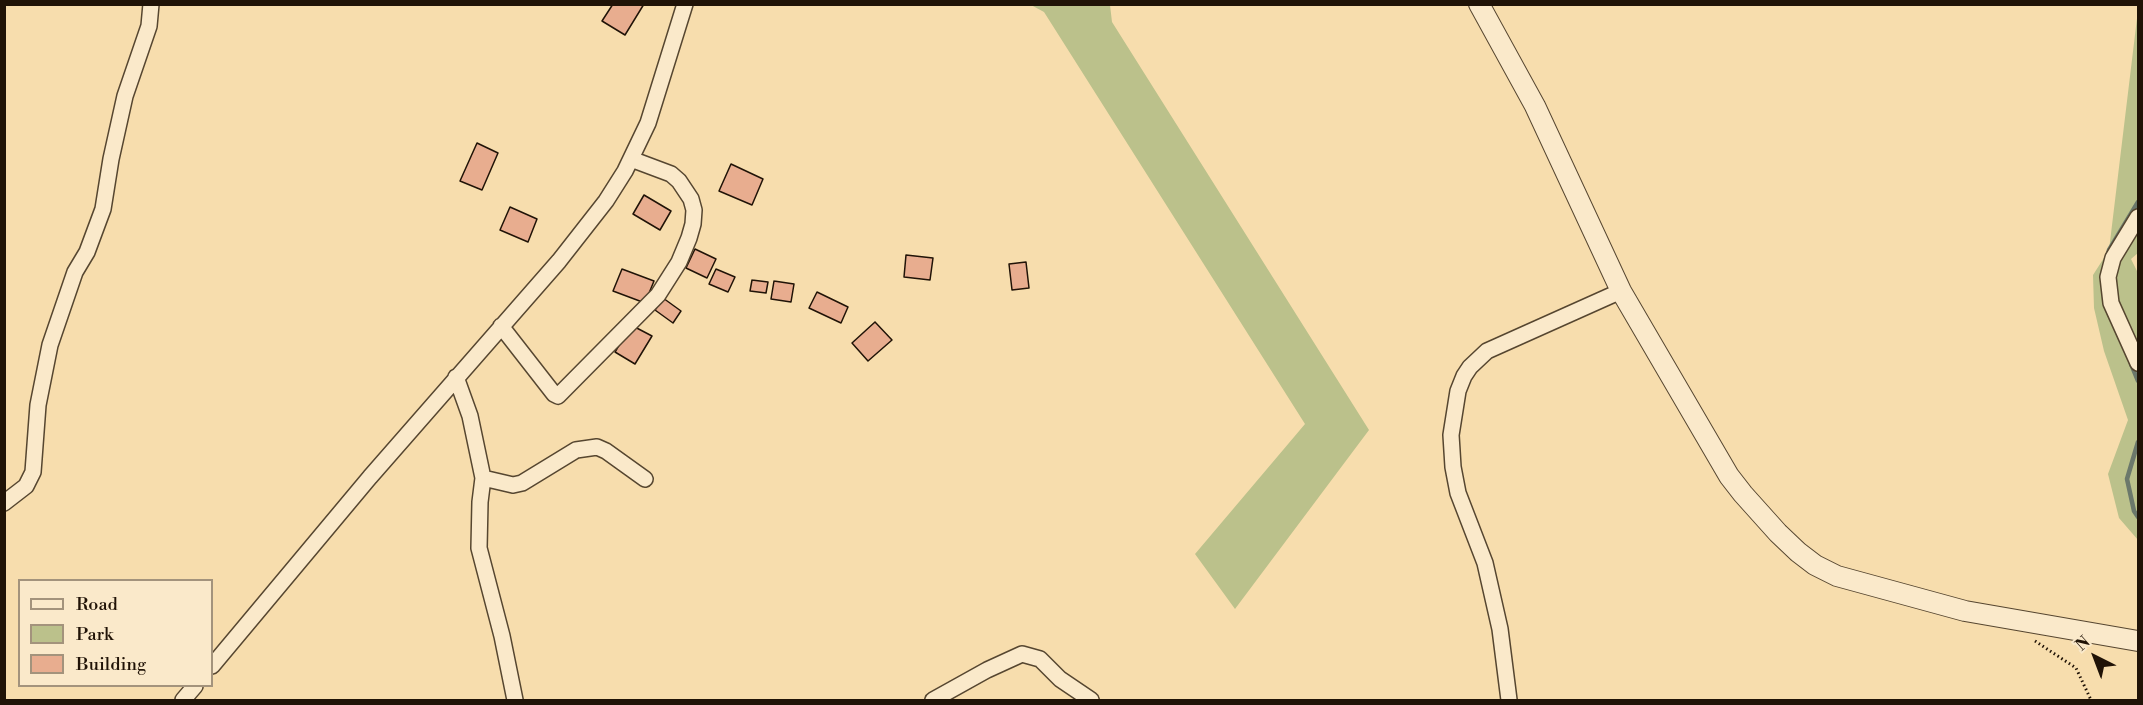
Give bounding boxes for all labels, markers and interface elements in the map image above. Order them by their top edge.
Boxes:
legend [18,579,213,687]
text: Road [76,593,118,616]
text: Park [76,623,113,646]
north arrow [2065,627,2125,687]
text: N [2072,632,2094,655]
text: Building [76,653,146,676]

